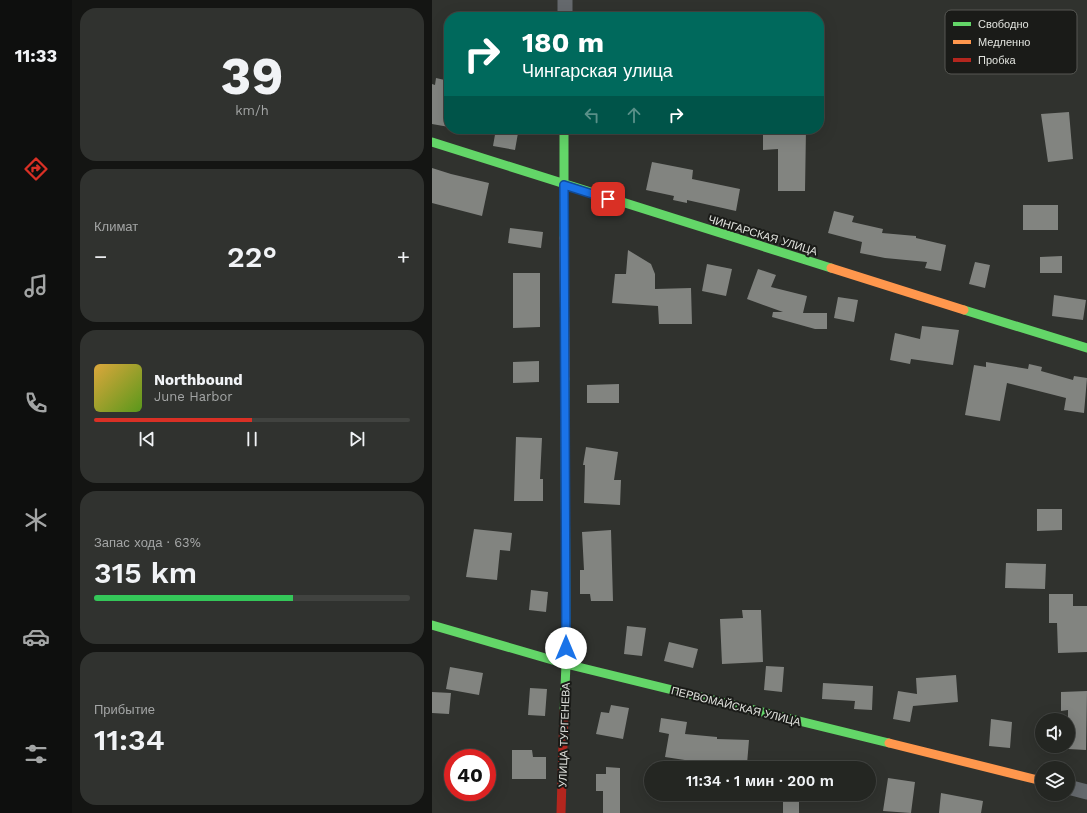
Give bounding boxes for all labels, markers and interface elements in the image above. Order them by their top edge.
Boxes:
legend [945,10,1077,74]
text: Свободно [978,18,1029,31]
text: 180 m [522,26,604,59]
icon: right [456,28,508,80]
text: Медленно [978,36,1030,49]
text: 11:33 [15,45,57,66]
text: 39 [221,46,283,107]
text: Пробка [978,54,1016,67]
text: Чингарская улица [522,60,673,81]
text: km/h [235,103,269,118]
icon: left [581,104,603,126]
icon: ahead [623,104,645,126]
icon: right [665,104,687,126]
icon: directions [22,155,50,183]
pin [591,182,625,216]
icon: arrive [597,188,619,210]
street label: ЧИНГАРСКАЯ УЛИЦА [707,213,820,258]
text: Климат [94,219,138,234]
text: 22° [227,239,277,274]
text: − [94,244,107,269]
text: + [397,244,410,269]
icon: music [22,272,50,300]
text: Northbound [154,371,243,389]
icon: phone [22,389,50,417]
text: June Harbor [154,389,233,404]
icon: previous [136,428,158,450]
icon: pause [241,428,263,450]
icon: next [346,428,368,450]
icon: climate [22,506,50,534]
text: Запас хода · 63% [94,535,201,550]
text: 315 km [94,555,197,590]
icon: car [22,623,50,651]
position arrow [545,627,587,669]
street label: УЛИЦА ТУРГЕНЕВА [556,682,573,788]
street label: ПЕРВОМАЙСКАЯ УЛИЦА [670,684,803,729]
text: Прибытие [94,702,155,717]
map controls [1035,713,1075,801]
button: sound [1035,713,1075,753]
text: 11:34 [94,722,165,757]
icon: filters [22,740,50,768]
speed limit sign: 40 [444,749,496,801]
button: layers [1035,761,1075,801]
text: 11:34 · 1 мин · 200 m [686,772,834,790]

